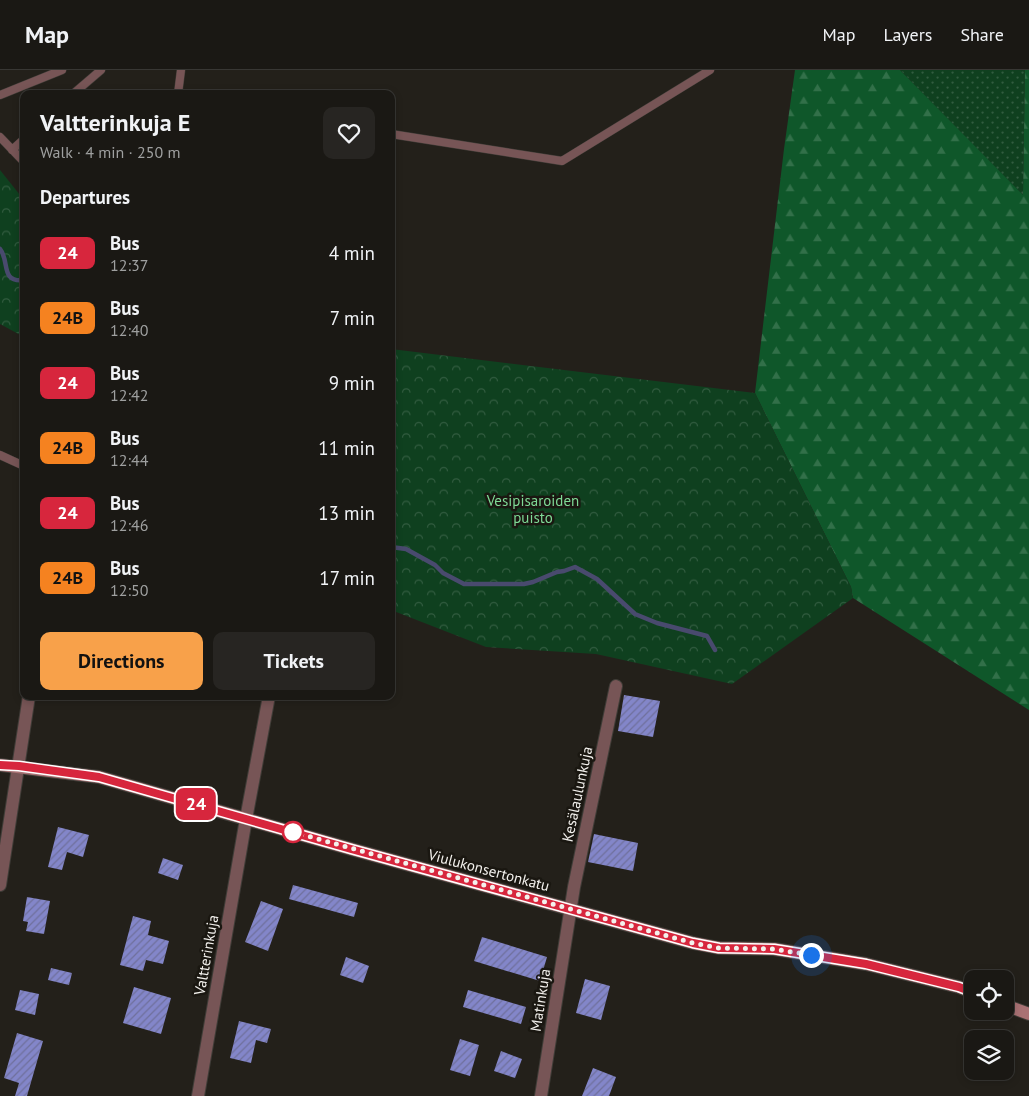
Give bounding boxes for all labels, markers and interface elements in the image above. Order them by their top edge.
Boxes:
text: Map [25,19,69,50]
text: Map [823,23,855,46]
text: Layers [883,23,932,46]
text: Share [960,23,1004,46]
text: Valtterinkuja E [40,107,190,138]
button: heart [323,107,375,159]
text: Walk · 4 min · 250 m [40,142,180,162]
text: Departures [40,185,130,209]
text: Bus [110,231,139,255]
text: 24 [57,241,78,264]
text: 4 min [329,241,375,265]
text: 12:37 [110,255,148,275]
text: Bus [110,296,139,320]
text: 24B [52,306,83,329]
text: 7 min [330,306,375,330]
text: 12:40 [110,320,148,340]
text: Bus [110,361,139,385]
text: 24 [57,371,78,394]
text: 9 min [329,371,375,395]
text: 12:42 [110,385,148,405]
text: Bus [110,426,139,450]
text: 24B [52,436,83,459]
text: 11 min [318,436,375,460]
text: 12:44 [110,450,148,470]
text: Bus [110,491,139,515]
park label: Vesipisaroiden puisto [486,491,579,527]
text: 24 [57,501,78,524]
text: 13 min [318,501,375,525]
text: 12:46 [110,515,148,535]
text: Bus [110,556,139,580]
text: 24B [52,566,83,589]
text: 17 min [319,566,375,590]
text: 12:50 [110,580,148,600]
button: Directions [40,632,203,690]
button: Tickets [213,632,375,690]
street label: Kesälaulunkuja [558,745,596,843]
line badge: 24 [174,788,218,820]
text: 24 [186,792,206,815]
unlabelled marker [282,821,304,843]
street label: Viulukonsertonkatu [425,844,552,895]
street label: Valtterinkuja [189,913,222,998]
your location [799,943,824,968]
street label: Matinkuja [526,967,554,1033]
map controls [964,970,1014,1080]
button: locate [964,970,1014,1020]
button: layers [964,1030,1014,1080]

